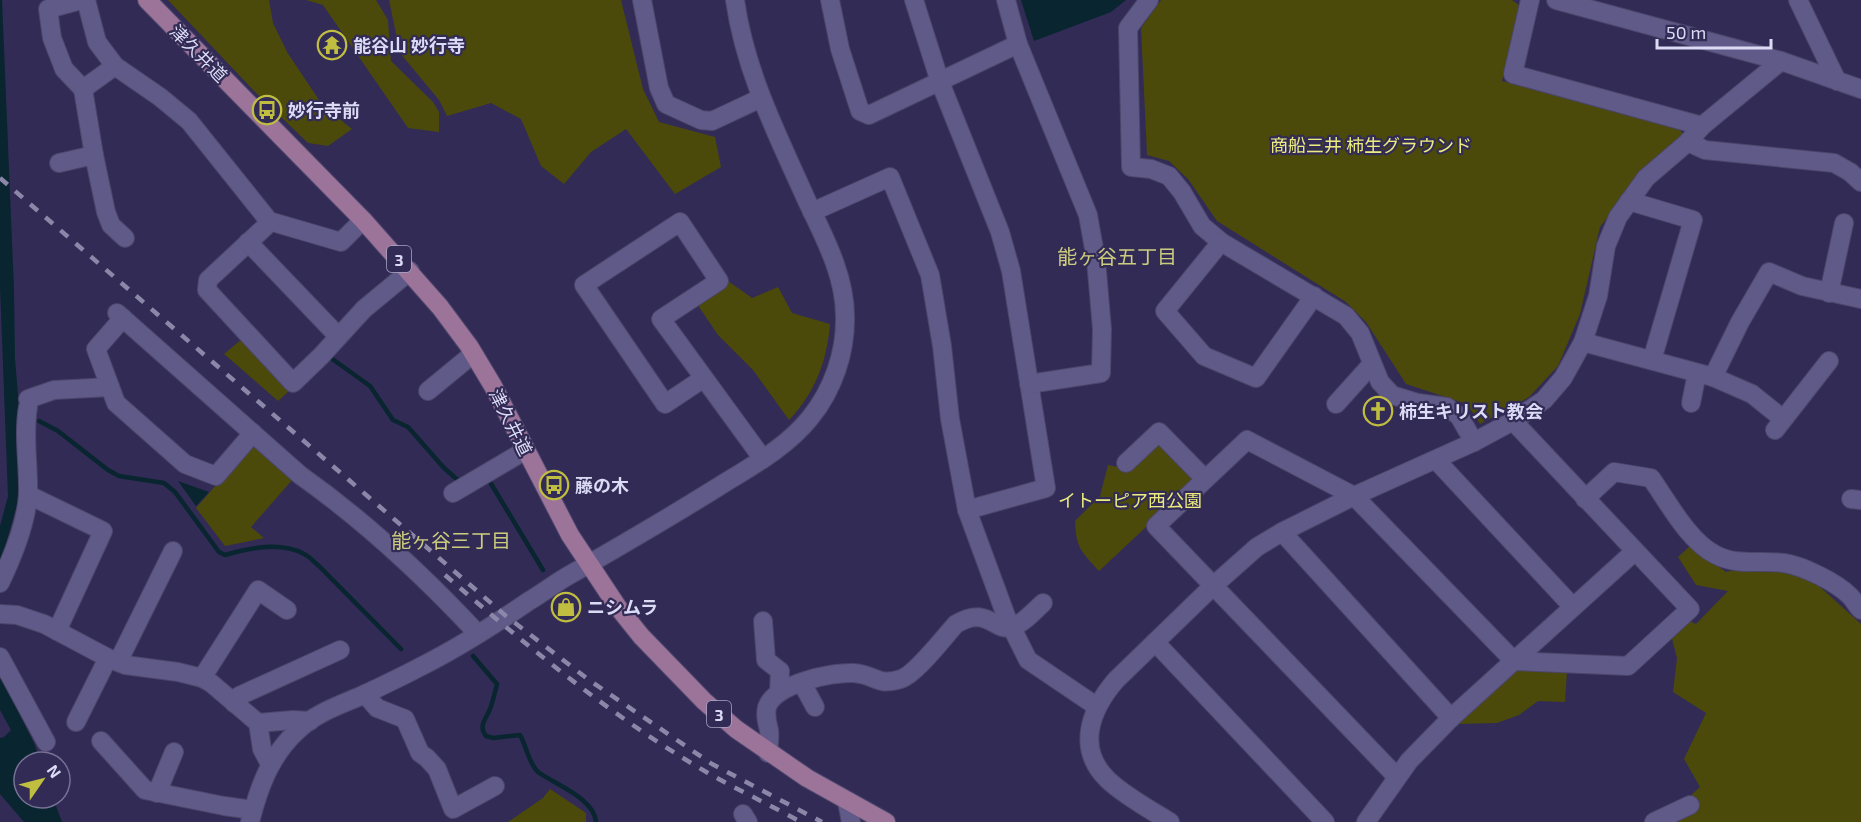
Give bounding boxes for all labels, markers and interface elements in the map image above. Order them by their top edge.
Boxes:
scale bar [1657,12,1771,50]
street label: 津久井道 [166,20,232,86]
text: 50 m [1666,21,1706,43]
temple icon: 能谷山 妙行寺 [316,29,348,61]
place label: 能谷山 妙行寺 [353,34,465,56]
bus stop icon: 妙行寺前 [251,94,283,126]
place label: 妙行寺前 [288,99,360,121]
park label: 商船三井 柿生グラウンド [1270,134,1472,156]
district label: 能ヶ谷五丁目 [1057,244,1177,268]
road number: 3 [387,246,411,272]
street label: 津久井道 [485,385,537,459]
church icon: 柿生キリスト教会 [1362,395,1394,427]
place label: 柿生キリスト教会 [1399,400,1543,422]
bus stop icon: 藤の木 [538,469,570,501]
place label: 藤の木 [575,474,629,496]
park label: イトーピア西公園 [1058,489,1202,511]
district label: 能ヶ谷三丁目 [391,528,511,552]
shop icon: ニシムラ [550,591,582,623]
place label: ニシムラ [587,596,658,618]
road number: 3 [707,701,731,727]
north arrow [12,750,72,810]
text: N [44,761,66,781]

